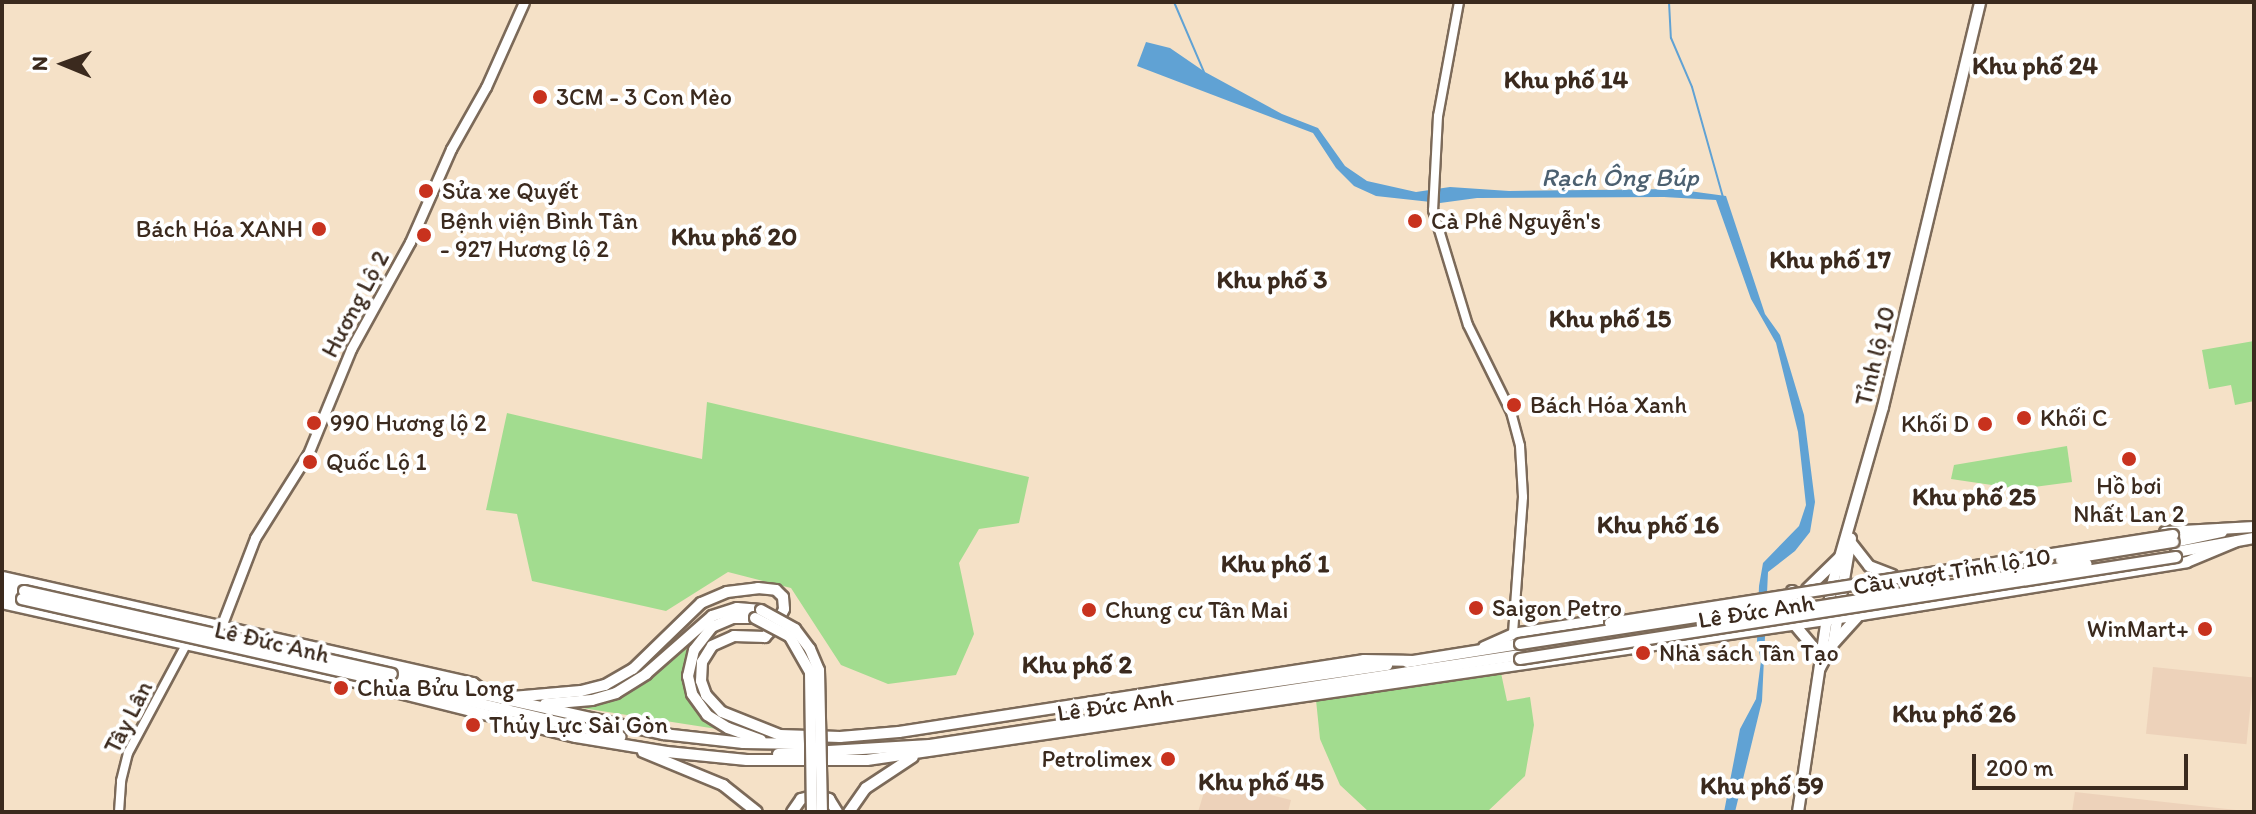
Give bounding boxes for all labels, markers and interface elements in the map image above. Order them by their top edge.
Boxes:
north arrow [24,24,104,104]
district label: Khu phố 24 [1972,50,2098,82]
text: N [26,56,53,71]
district label: Khu phố 14 [1504,64,1628,96]
place label: 3CM - 3 Con Mèo [556,83,732,111]
marker: 3CM - 3 Con Mèo [531,88,549,106]
water label: Rạch Ông Búp [1541,162,1699,194]
place label: Sửa xe Quyết [442,177,578,205]
marker: Sửa xe Quyết [417,182,435,200]
place label: Bệnh viện Bình Tân - 927 Hương lộ 2 [440,207,636,263]
place label: Cà Phê Nguyễn's [1431,207,1601,235]
marker: Cà Phê Nguyễn's [1406,212,1424,230]
place label: Bách Hóa XANH [136,215,303,243]
marker: Bách Hóa XANH [310,220,328,238]
district label: Khu phố 20 [671,221,797,253]
marker: Bệnh viện Bình Tân - 927 Hương lộ 2 [415,226,433,244]
district label: Khu phố 17 [1769,244,1891,276]
street label: Hương Lộ 2 [315,246,395,362]
district label: Khu phố 3 [1216,264,1328,296]
district label: Khu phố 15 [1549,303,1671,335]
street label: Tỉnh lộ 10 [1849,303,1901,409]
place label: Bách Hóa Xanh [1530,391,1687,419]
marker: Bách Hóa Xanh [1505,396,1523,414]
place label: Khối C [2040,404,2108,432]
place label: 990 Hương lộ 2 [330,409,487,437]
marker: Khối C [2015,409,2033,427]
place label: Khối D [1901,410,1969,438]
marker: 990 Hương lộ 2 [305,414,323,432]
marker: Khối D [1976,415,1994,433]
place label: Quốc Lộ 1 [326,448,427,476]
marker: Hồ bơi Nhất Lan 2 [2120,450,2138,468]
marker: Quốc Lộ 1 [301,453,319,471]
place label: Hồ bơi Nhất Lan 2 [2073,472,2185,528]
district label: Khu phố 25 [1912,481,2036,513]
district label: Khu phố 16 [1597,509,1719,541]
street label: Cầu vượt Tỉnh lộ 10 [1851,541,2053,601]
district label: Khu phố 1 [1220,548,1330,580]
street label: Lê Đức Anh [1696,588,1816,634]
place label: Saigon Petro [1492,594,1622,622]
place label: Chung cư Tân Mai [1105,596,1288,624]
marker: Saigon Petro [1467,599,1485,617]
marker: Chung cư Tân Mai [1080,601,1098,619]
street label: Lê Đức Anh [212,615,332,669]
place label: WinMart+ [2087,615,2189,643]
marker: WinMart+ [2196,620,2214,638]
place label: Nhà sách Tân Tạo [1659,639,1837,667]
marker: Nhà sách Tân Tạo [1634,644,1652,662]
district label: Khu phố 2 [1022,649,1132,681]
place label: Chùa Bửu Long [357,674,515,702]
street label: Tây Lân [97,676,159,758]
marker: Chùa Bửu Long [332,679,350,697]
street label: Lê Đức Anh [1055,683,1175,727]
district label: Khu phố 26 [1892,698,2016,730]
place label: Thủy Lực Sài Gòn [489,711,668,739]
marker: Thủy Lực Sài Gòn [464,716,482,734]
scale bar [1976,738,2192,788]
place label: Petrolimex [1041,745,1152,773]
marker: Petrolimex [1159,750,1177,768]
text: 200 m [1986,753,2054,782]
district label: Khu phố 45 [1198,766,1324,798]
district label: Khu phố 59 [1700,770,1824,802]

